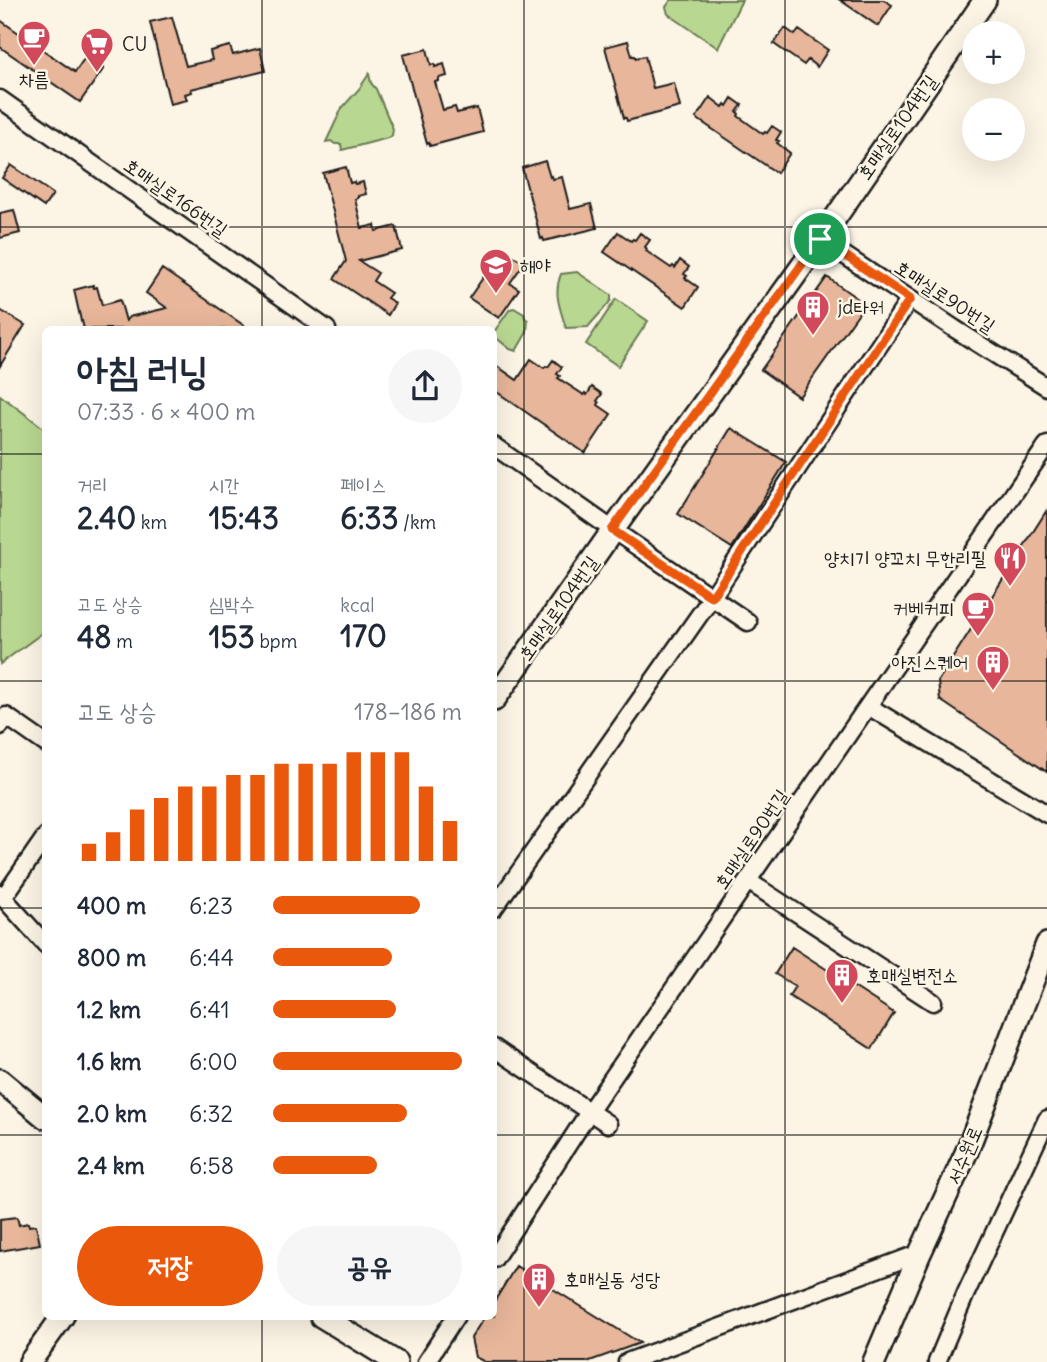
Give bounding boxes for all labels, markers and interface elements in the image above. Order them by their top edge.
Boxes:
cafe icon: 차름 [15,18,53,67]
map controls [962,21,1025,161]
button: + [962,21,1025,84]
supermarket icon: CU [78,25,116,74]
place label: CU [122,32,147,56]
place label: 차름 [19,67,49,91]
street label: 호매실로104번길 [852,70,942,184]
button: − [962,98,1025,161]
street label: 호매실로166번길 [119,152,233,242]
pin [790,209,850,269]
icon: arrive [801,220,839,258]
school or university icon: 해야 [477,246,515,295]
place label: 해야 [520,253,551,277]
street label: 호매실로90번길 [890,255,1000,337]
building icon: jd타워 [794,288,832,337]
place label: jd타워 [837,295,884,319]
text: 아침 러닝 [77,347,208,394]
button: share [388,349,462,423]
text: 07:33 · 6 × 400 m [77,397,255,426]
text: 거리 [77,473,108,497]
text: 시간 [209,473,239,497]
text: 페이스 [340,473,386,497]
text: 2.40 [77,499,136,537]
text: 15:43 [209,499,279,537]
text: 6:33 [340,499,399,537]
text: km [136,510,167,534]
text: /km [399,510,436,534]
restaurant icon: 양치기 양꼬치 무한리필 [991,539,1029,588]
place label: 양치기 양꼬치 무한리필 [824,546,987,570]
street label: 호매실로104번길 [513,551,603,665]
cafe icon: 커베커피 [959,589,997,638]
text: 고도 상승 [77,592,143,616]
text: 심박수 [209,592,255,616]
text: kcal [340,593,375,617]
place label: 커베커피 [893,596,954,620]
text: 170 [340,617,387,655]
text: 48 [77,618,112,656]
text: 153 [209,618,255,656]
text: m [112,629,133,653]
text: bpm [255,629,297,653]
building icon: 아진스퀘어 [974,643,1012,692]
place label: 아진스퀘어 [892,650,968,674]
text: 고도 상승 [77,697,157,726]
text: 178–186 m [354,697,462,726]
street label: 호매실로90번길 [709,785,793,893]
text: 400 m [77,891,146,920]
text: 6:23 [189,891,233,920]
text: 800 m [77,943,146,972]
text: 6:44 [189,943,234,972]
building icon: 호매실변전소 [823,956,861,1005]
place label: 호매실변전소 [866,963,958,987]
text: 1.2 km [77,995,141,1024]
text: 6:41 [189,995,230,1024]
text: 1.6 km [77,1047,142,1076]
text: 6:00 [189,1047,238,1076]
text: 2.0 km [77,1099,147,1128]
text: 6:32 [189,1099,233,1128]
street label: 서수원로 [941,1122,987,1188]
text: 2.4 km [77,1151,145,1180]
text: 6:58 [189,1151,234,1180]
button: 저장 [77,1226,263,1306]
button: 공유 [277,1226,462,1306]
building icon: 호매실동 성당 [520,1260,558,1309]
place label: 호매실동 성당 [564,1267,660,1291]

